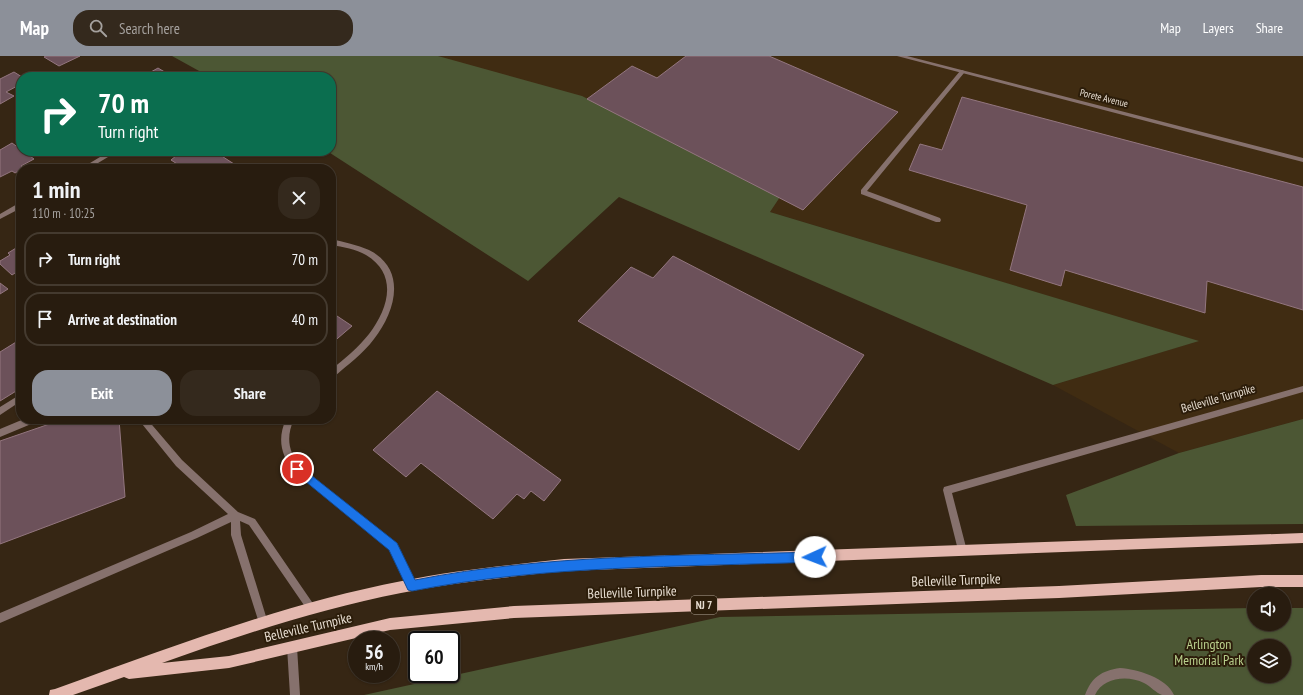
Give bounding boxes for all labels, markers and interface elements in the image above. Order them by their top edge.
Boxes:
search box [73,10,353,46]
text: Map [20,16,49,40]
icon: search [87,17,109,39]
text: Search here [119,19,180,38]
text: Map [1160,19,1181,37]
text: Layers [1203,19,1234,37]
text: Share [1256,19,1283,37]
text: 70 m [98,84,149,121]
street label: Porete Avenue [1078,86,1130,110]
icon: right [32,88,84,140]
text: Turn right [98,120,158,143]
text: 1 min [32,174,80,205]
button: close [278,177,320,219]
text: 110 m · 10:25 [32,205,95,222]
icon: right [34,248,56,270]
text: Turn right [68,250,120,269]
text: 70 m [292,250,318,269]
icon: arrive [34,308,56,330]
text: Arrive at destination [68,310,177,329]
text: 40 m [292,310,318,329]
button: Exit [32,370,172,416]
button: Share [180,370,320,416]
street label: Belleville Turnpike [1179,380,1257,416]
pin [280,452,314,486]
icon: arrive [286,458,308,480]
position arrow [794,536,836,578]
street label: Belleville Turnpike [911,569,1001,591]
street label: Belleville Turnpike [587,581,677,603]
map controls [1247,587,1291,683]
button: sound [1247,587,1291,631]
road number: NJ 7 [691,596,717,614]
street label: Belleville Turnpike [263,608,354,646]
speed limit sign: 60 [408,631,460,683]
park label: Arlington Memorial Park [1174,635,1244,669]
text: 56 [364,639,384,665]
button: layers [1247,639,1291,683]
text: km/h [365,660,383,673]

